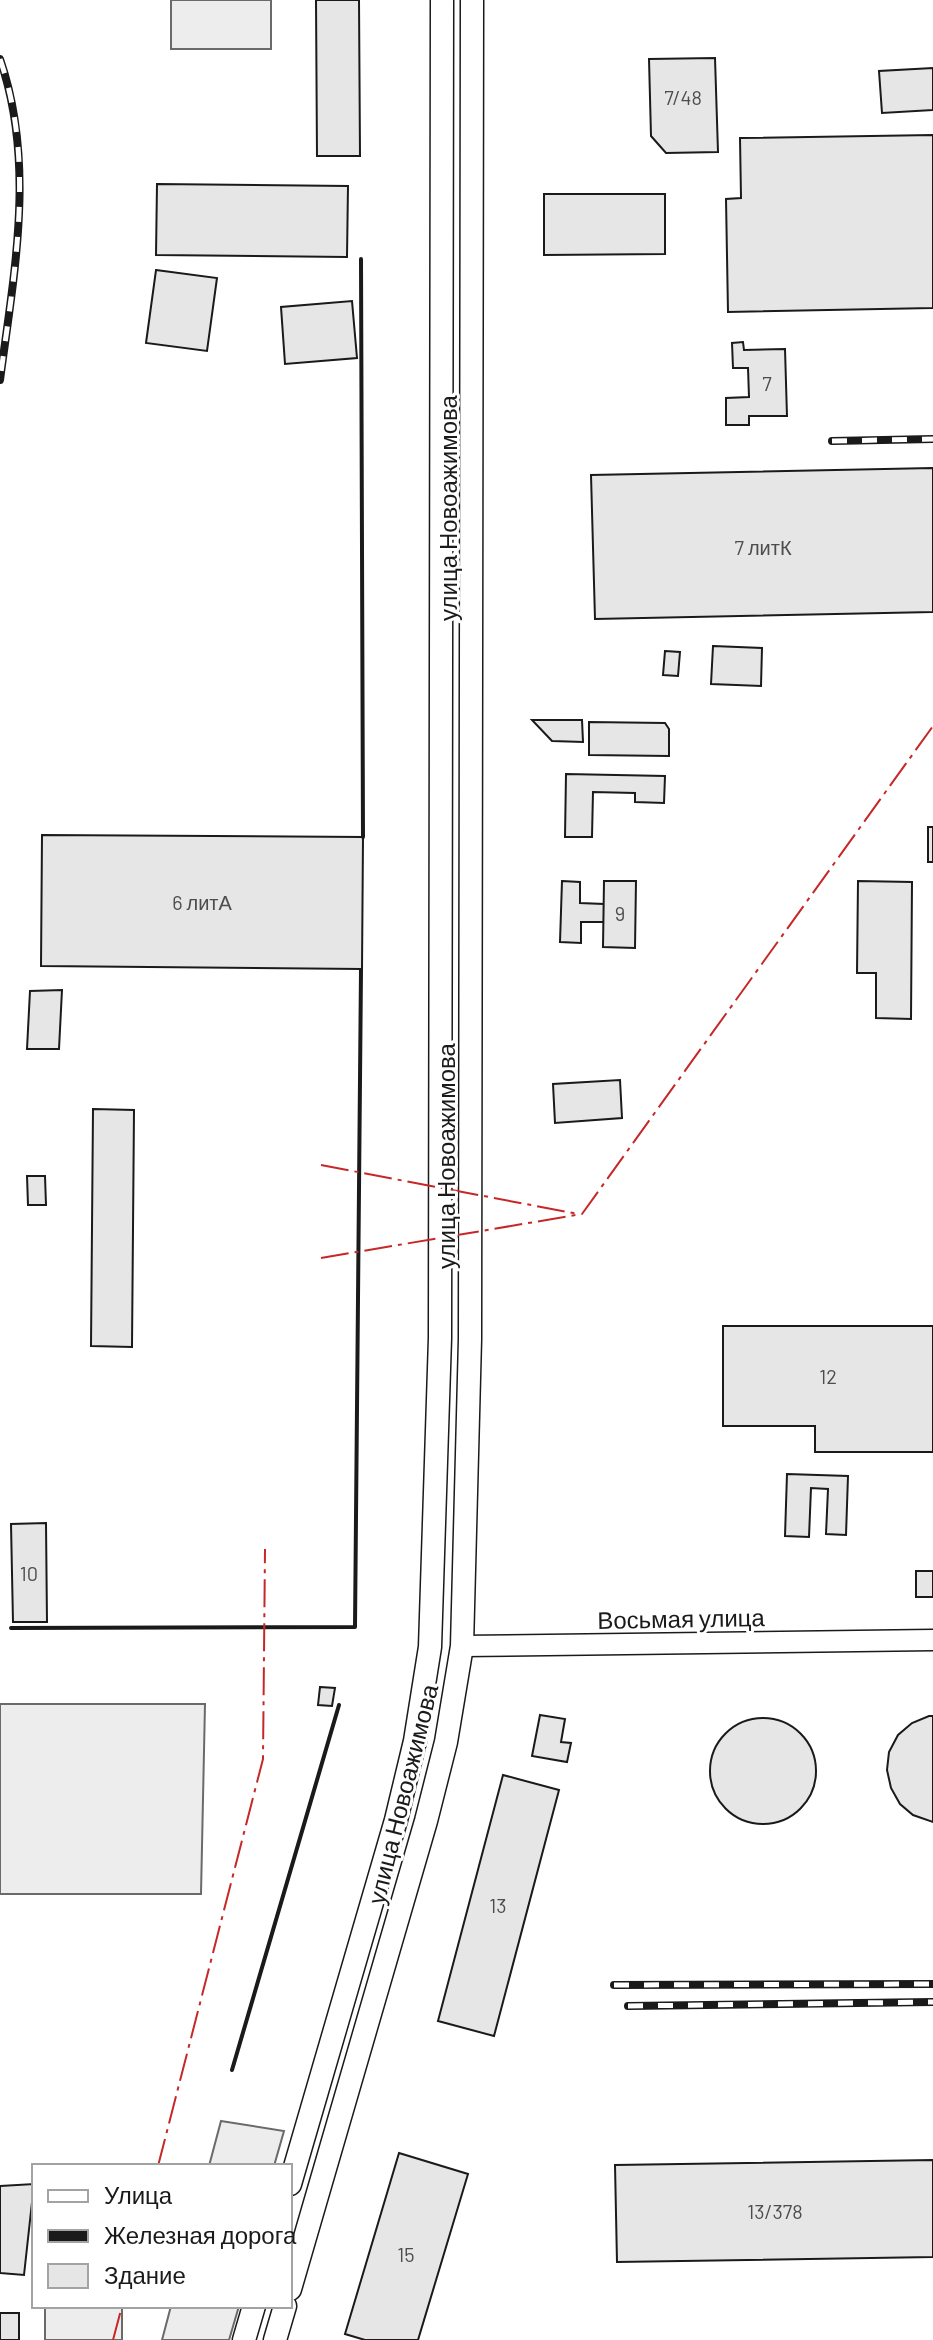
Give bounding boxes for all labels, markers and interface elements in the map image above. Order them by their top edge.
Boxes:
house number: 7/48 [664,85,702,109]
house number: 7 [762,371,772,395]
street label: улица Новоажимова [433,394,462,621]
house number: 7 литК [734,535,792,559]
house number: 6 литА [172,890,232,914]
house number: 9 [615,901,625,925]
street label: улица Новоажимова [431,1042,460,1269]
house number: 12 [819,1364,837,1388]
house number: 10 [20,1561,38,1585]
street label: Восьмая улица [597,1602,766,1634]
street label: улица Новоажимова [361,1680,444,1907]
house number: 13 [489,1893,507,1917]
legend [32,2164,292,2308]
text: Улица [104,2180,173,2209]
house number: 13/378 [747,2199,803,2223]
text: Железная дорога [104,2220,297,2249]
house number: 15 [397,2242,415,2266]
text: Здание [104,2260,186,2289]

